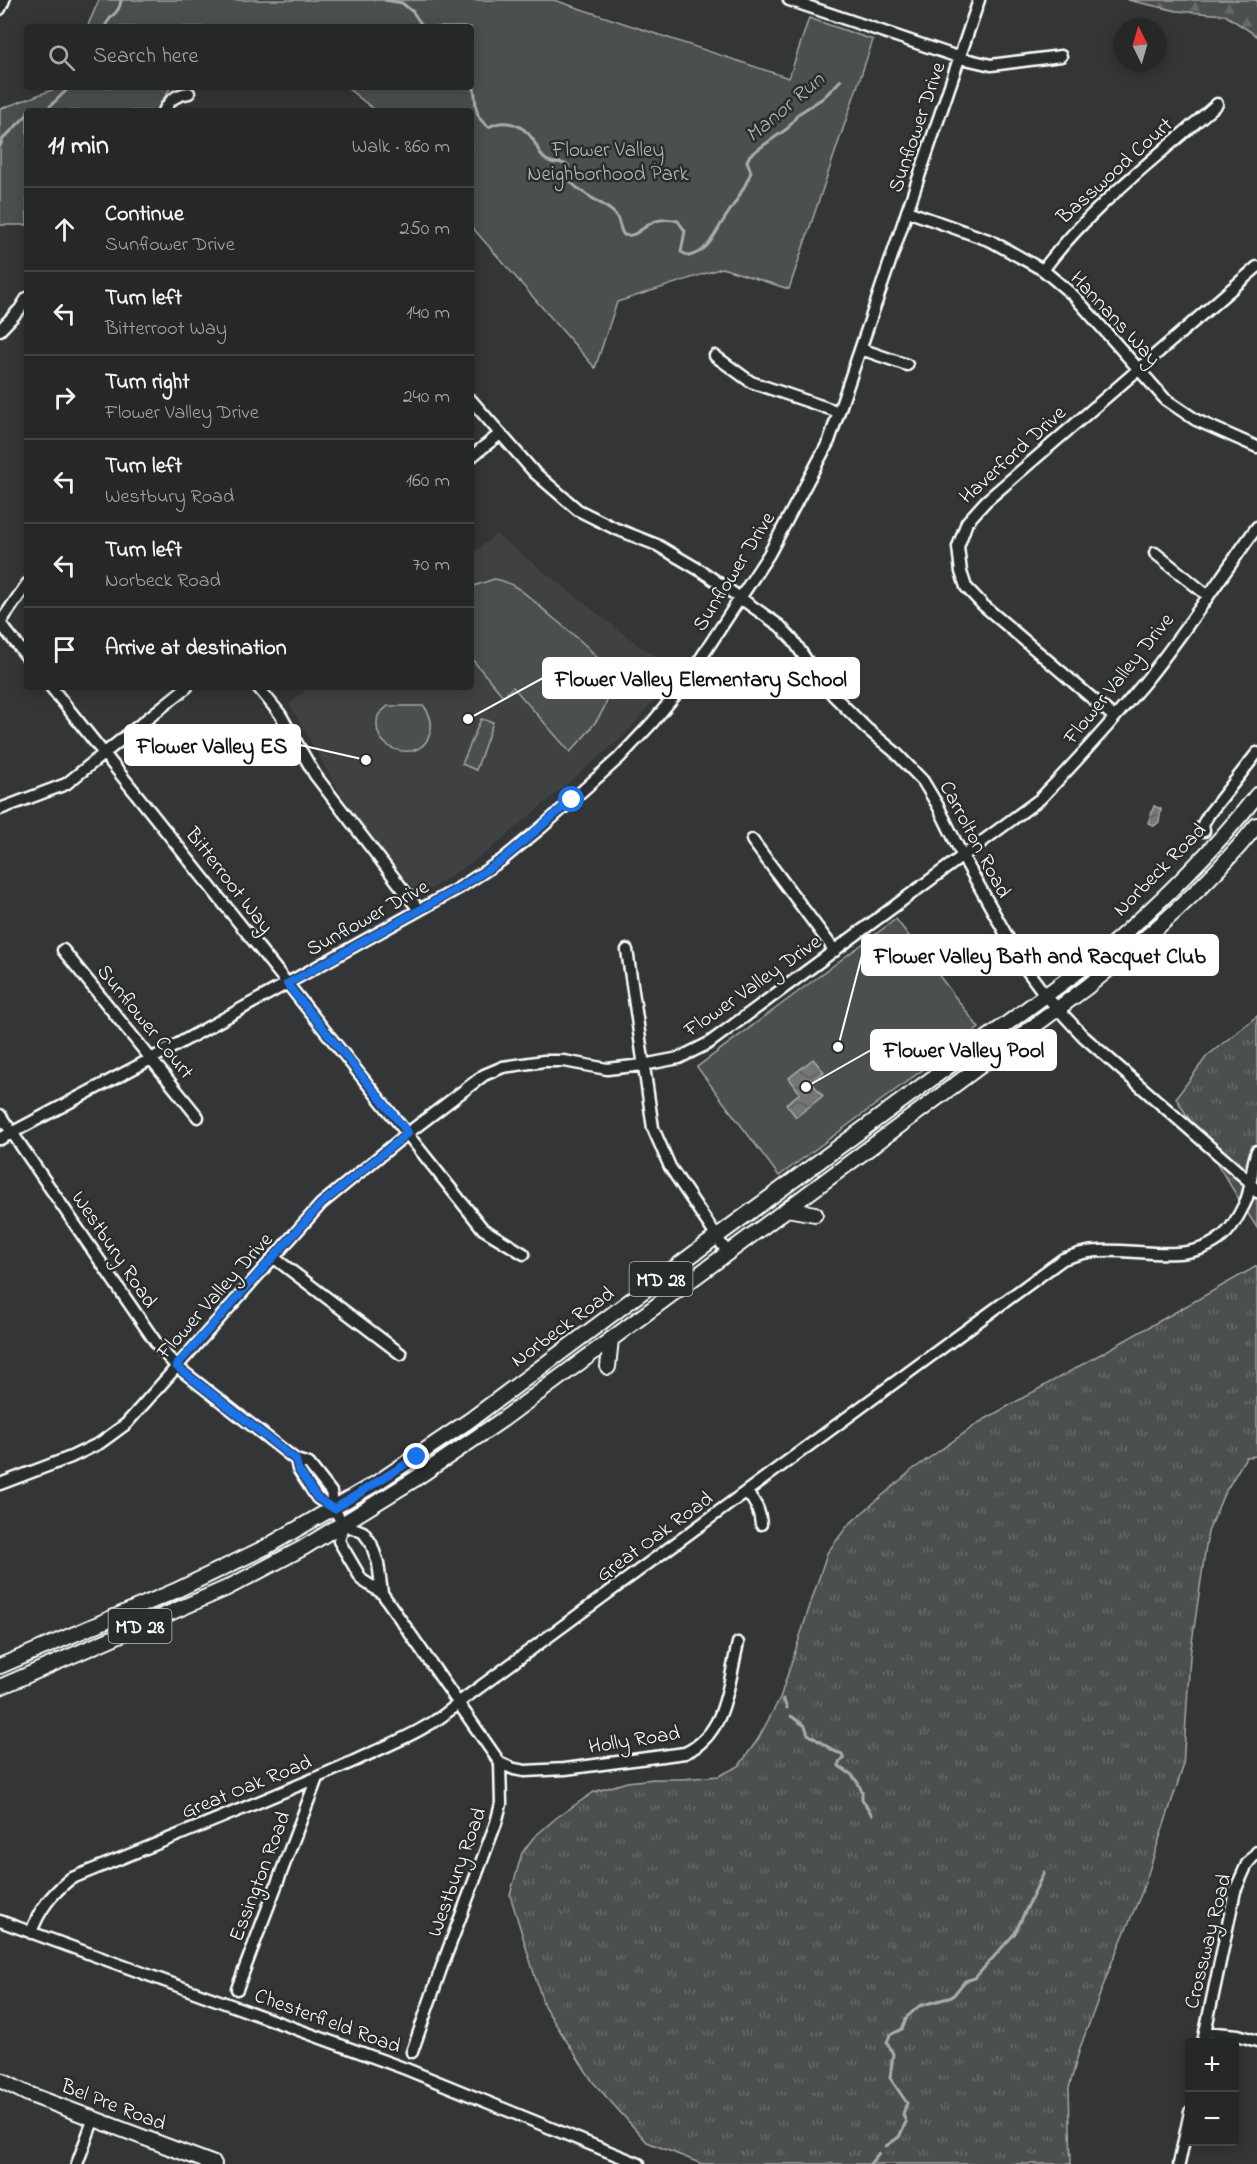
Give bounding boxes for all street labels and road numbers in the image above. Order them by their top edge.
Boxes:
street label: Sunflower Drive [882,58,954,197]
street label: Basswood Court [1050,111,1180,233]
street label: Hannans Way [1061,265,1167,375]
street label: Haverford Drive [953,399,1074,512]
street label: Sunflower Drive [686,506,784,638]
street label: Flower Valley Drive [1056,607,1184,753]
street label: Carrolton Road [931,776,1018,904]
street label: Norbeck Road [1107,817,1214,924]
street label: Bitterroot Way [175,821,280,942]
street label: Sunflower Drive [301,872,435,965]
street label: Flower Valley Drive [678,928,830,1047]
street label: Sunflower Court [89,958,200,1086]
street label: Westbury Road [61,1186,164,1316]
street label: Flower Valley Drive [150,1226,283,1368]
road number: MD 28 [630,1262,692,1296]
street label: Norbeck Road [505,1280,621,1375]
street label: Great Oak Road [591,1485,720,1590]
road number: MD 28 [108,1609,172,1643]
street label: Holly Road [586,1719,683,1765]
street label: Great Oak Road [177,1748,317,1828]
street label: Westbury Road [421,1804,497,1942]
street label: Essington Road [222,1807,301,1947]
street label: Crossway Road [1178,1871,1242,2013]
street label: Chesterfield Road [250,1981,405,2062]
street label: Bel Pre Road [56,2072,170,2140]

